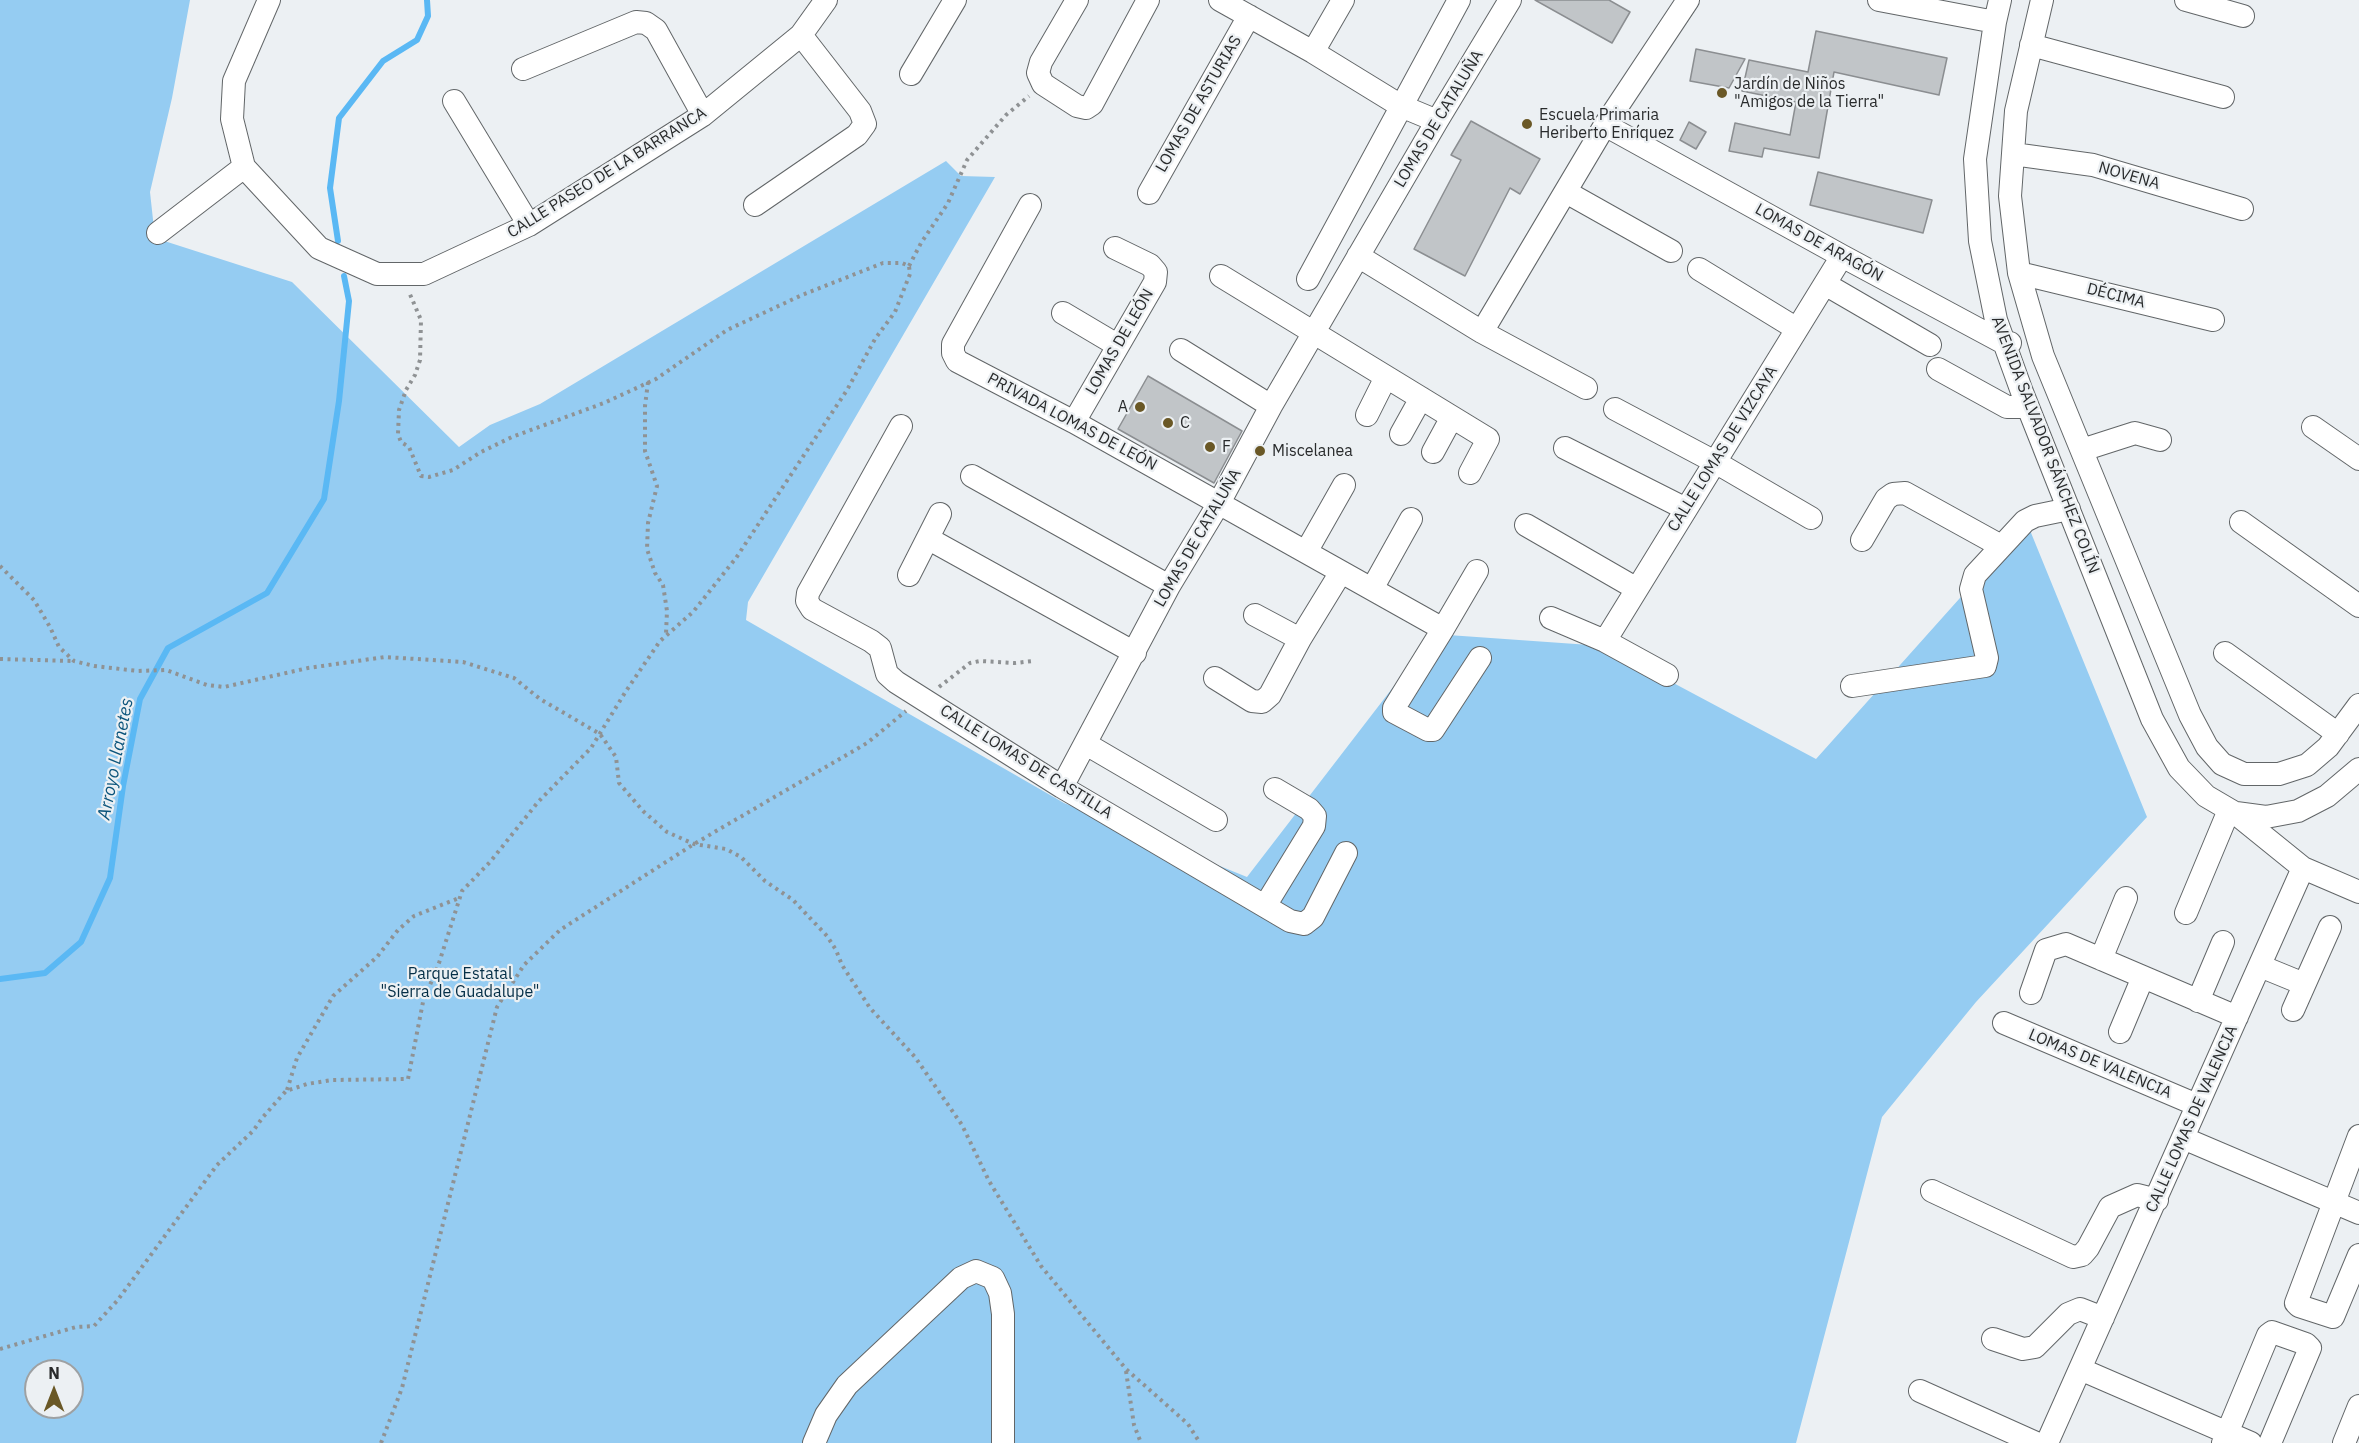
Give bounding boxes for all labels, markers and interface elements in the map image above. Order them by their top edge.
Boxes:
street label: LOMAS DE ASTURIAS [1152,32,1246,176]
street label: LOMAS DE CATALUÑA [1390,47,1488,191]
place label: Jardín de Niños "Amigos de la Tierra" [1734,74,1884,112]
marker: Jardín de Niños "Amigos de la Tierra" [1715,86,1729,100]
street label: CALLE PASEO DE LA BARRANCA [504,104,710,242]
place label: Escuela Primaria Heriberto Enríquez [1539,105,1674,143]
marker: Escuela Primaria Heriberto Enríquez [1520,117,1534,131]
street label: NOVENA [2096,158,2162,194]
street label: LOMAS DE ARAGÓN [1752,200,1886,286]
street label: DÉCIMA [2085,279,2147,313]
street label: LOMAS DE LEÓN [1082,286,1158,398]
street label: AVENIDA SALVADOR SÁNCHEZ COLÍN [1987,314,2103,576]
street label: CALLE LOMAS DE VIZCAYA [1664,363,1782,535]
street label: PRIVADA LOMAS DE LEÓN [984,369,1160,475]
place label: A [1118,397,1128,417]
marker: A [1133,400,1147,414]
place label: C [1180,413,1190,433]
marker: C [1161,416,1175,430]
place label: F [1222,437,1231,457]
marker: F [1203,440,1217,454]
place label: Miscelanea [1272,441,1353,461]
marker: Miscelanea [1253,444,1267,458]
street label: LOMAS DE CATALUÑA [1151,465,1245,611]
water label: Arroyo Llanetes [94,696,138,822]
street label: CALLE LOMAS DE CASTILLA [936,701,1116,823]
park label: Parque Estatal "Sierra de Guadalupe" [380,964,540,1002]
street label: CALLE LOMAS DE VALENCIA [2142,1022,2242,1216]
street label: LOMAS DE VALENCIA [2026,1025,2174,1103]
north arrow [24,1359,84,1419]
text: N [48,1363,60,1383]

